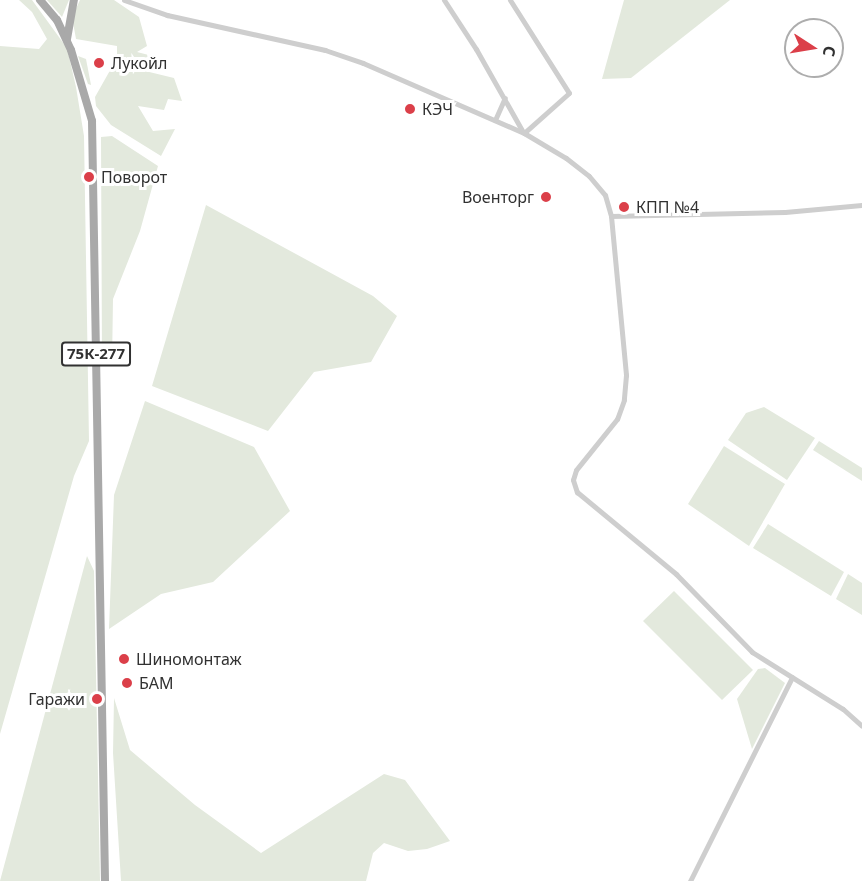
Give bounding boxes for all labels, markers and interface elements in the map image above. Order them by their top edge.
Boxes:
north arrow [784,18,844,78]
text: С [818,44,841,59]
place label: Лукойл [111,53,167,73]
marker: Лукойл [92,56,106,70]
place label: КЭЧ [422,99,453,119]
marker: КЭЧ [403,102,417,116]
place label: Поворот [101,167,167,187]
marker: Поворот [82,170,96,184]
place label: Военторг [462,187,534,207]
marker: Военторг [539,190,553,204]
place label: КПП №4 [636,197,699,217]
marker: КПП №4 [617,200,631,214]
road number: 75К-277 [60,342,132,366]
place label: Шиномонтаж [136,649,242,669]
marker: Шиномонтаж [117,652,131,666]
place label: БАМ [139,673,174,693]
marker: БАМ [120,676,134,690]
place label: Гаражи [28,689,85,709]
marker: Гаражи [90,692,104,706]

